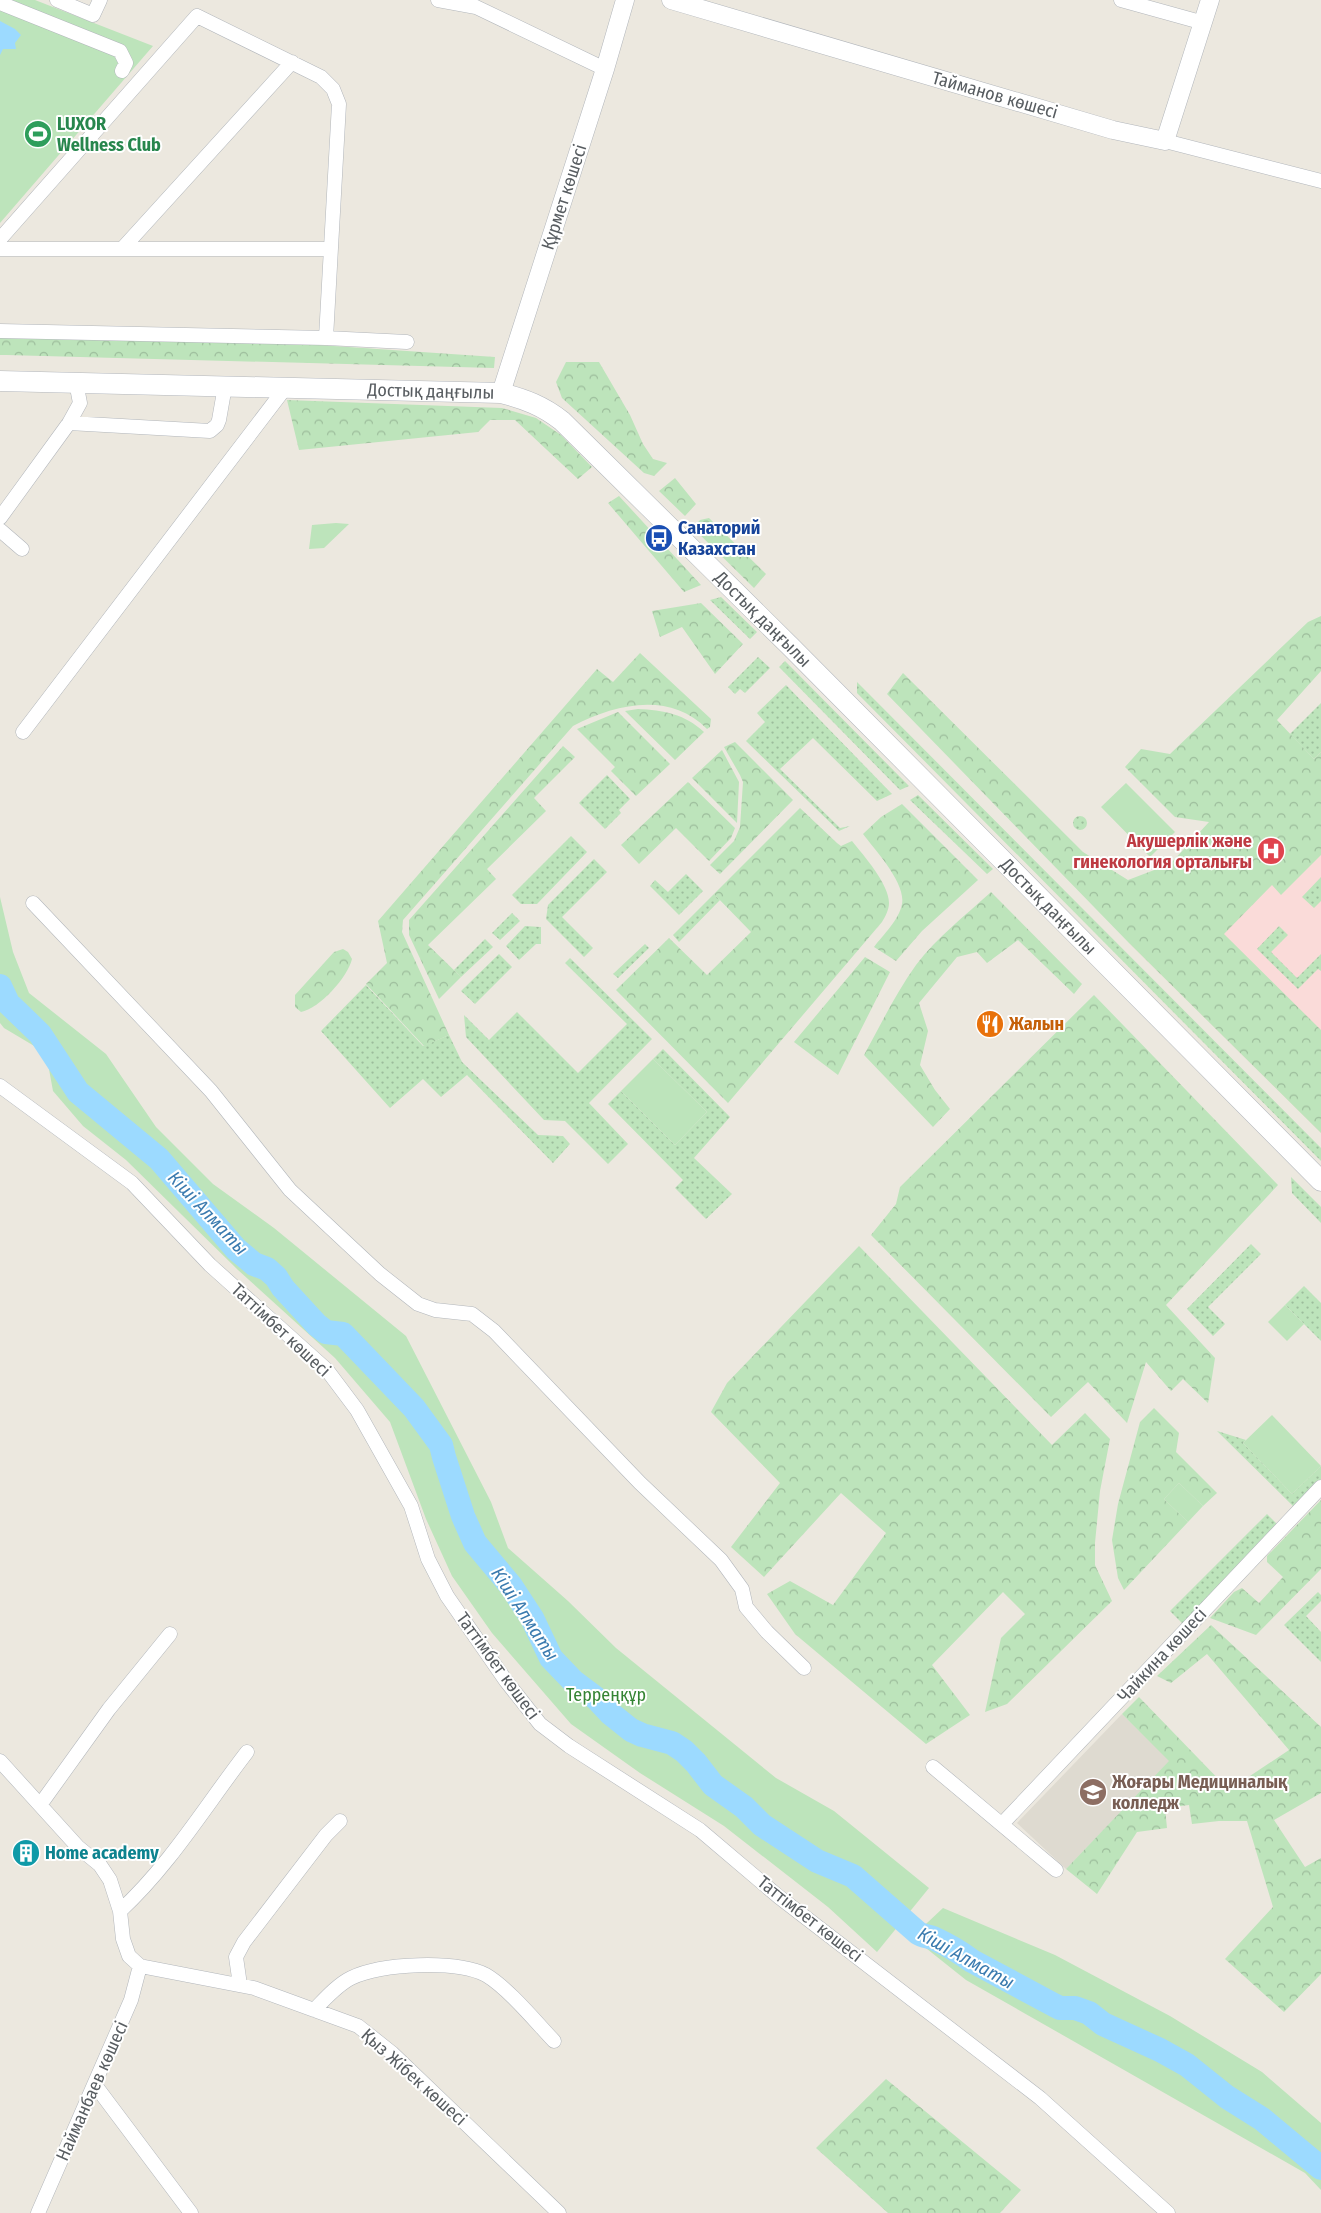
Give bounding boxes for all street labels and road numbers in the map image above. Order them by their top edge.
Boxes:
street label: Тайманов көшесі [930,67,1060,123]
street label: Құрмет көшесі [537,141,591,253]
street label: Достық даңғылы [366,379,495,404]
street label: Достық даңғылы [709,566,816,672]
street label: Достық даңғылы [995,853,1101,959]
street label: Таттімбет көшесі [227,1279,335,1381]
street label: Чайкина көшесі [1113,1603,1211,1707]
street label: Таттімбет көшесі [452,1608,544,1724]
street label: Таттімбет көшесі [753,1871,867,1967]
street label: Найманбаев көшесі [51,2018,133,2164]
street label: Қыз Жібек көшесі [357,2024,471,2130]

